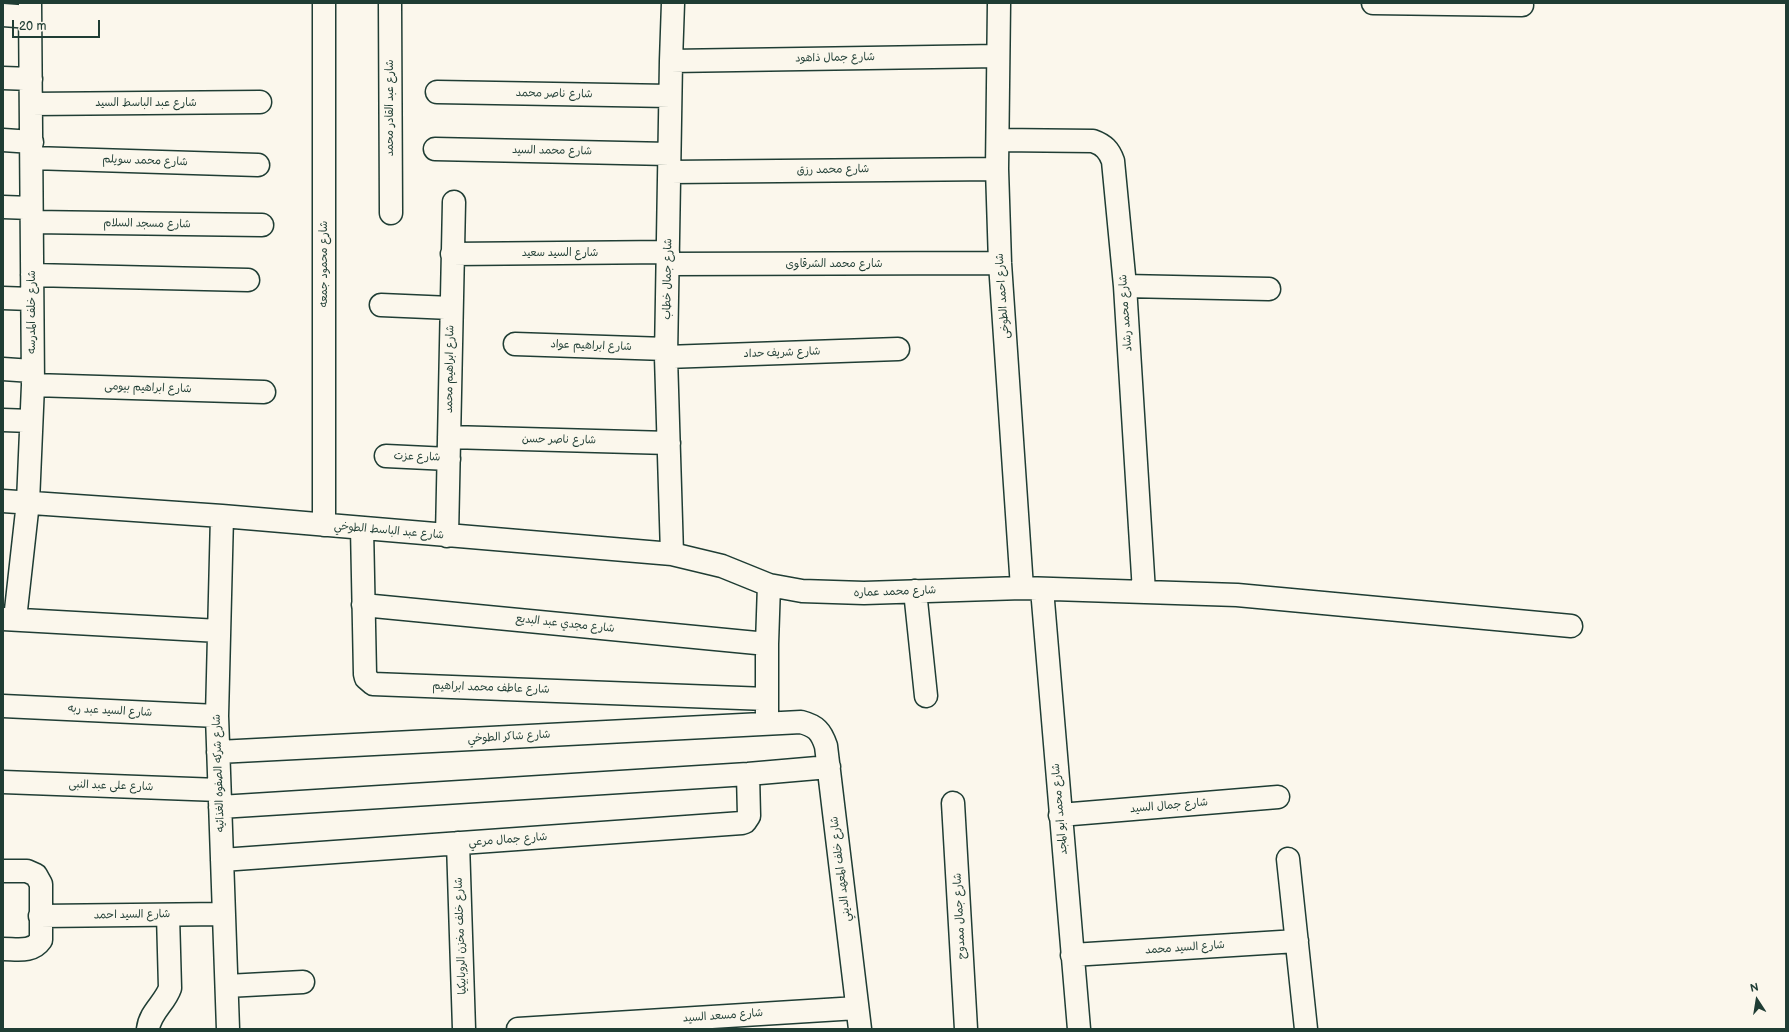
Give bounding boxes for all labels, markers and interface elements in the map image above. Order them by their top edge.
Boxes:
scale bar [14,12,102,38]
text: 20 m [19,19,46,34]
street label: شارع جمال ذاهود [795,51,875,65]
street label: شارع عبد القادر محمد [383,59,397,157]
street label: شارع ناصر محمد [515,87,593,101]
street label: شارع عبد الباسط السيد [95,96,197,110]
street label: شارع محمد السيد [512,144,592,158]
street label: شارع محمد سويلم [102,153,188,169]
street label: شارع محمد رزق [797,163,869,177]
street label: شارع مسجد السلام [103,217,191,231]
street label: شارع محمود جمعه [317,221,331,307]
street label: شارع جمال خطاب [661,238,675,320]
street label: شارع السيد سعيد [522,246,598,260]
street label: شارع احمد الطوخى [993,253,1013,339]
street label: شارع محمد الشرقاوى [786,257,882,271]
street label: شارع خلف المدرسه [25,270,39,354]
street label: شارع محمد رشاد [1117,274,1135,352]
street label: شارع ابراهيم محمد [443,325,457,413]
street label: شارع ابراهيم عواد [550,338,632,354]
street label: شارع شريف حداد [743,345,821,361]
street label: شارع ابراهيم بيومى [104,380,192,396]
street label: شارع ناصر حسن [522,433,596,447]
street label: شارع عزت [393,450,441,464]
street label: شارع عبد الباسط الطوخي [333,520,445,542]
street label: شارع محمد عماره [854,584,936,600]
street label: شارع مجدي عبد البديع [515,612,615,636]
street label: شارع عاطف محمد ابراهيم [432,679,550,697]
street label: شارع السيد عبد ربه [67,702,153,720]
street label: شارع شركه الصفوه الغذائيه [210,714,228,832]
street label: شارع شاكر الطوخي [467,728,551,746]
street label: شارع محمد ابو المجد [1049,763,1071,855]
street label: شارع على عبد النبى [68,778,154,794]
street label: شارع جمال السيد [1130,796,1208,816]
street label: شارع خلف المعهد الديني [828,815,854,923]
street label: شارع جمال مرعي [468,831,548,849]
street label: شارع جمال ممدوح [951,873,969,959]
street label: شارع خلف مخزن الروبابيكيا [452,877,470,995]
street label: شارع السيد احمد [94,908,170,922]
street label: شارع السيد محمد [1145,939,1225,957]
north arrow [1737,980,1777,1020]
text: N [1749,981,1760,995]
street label: شارع مسعد السيد [682,1007,764,1025]

